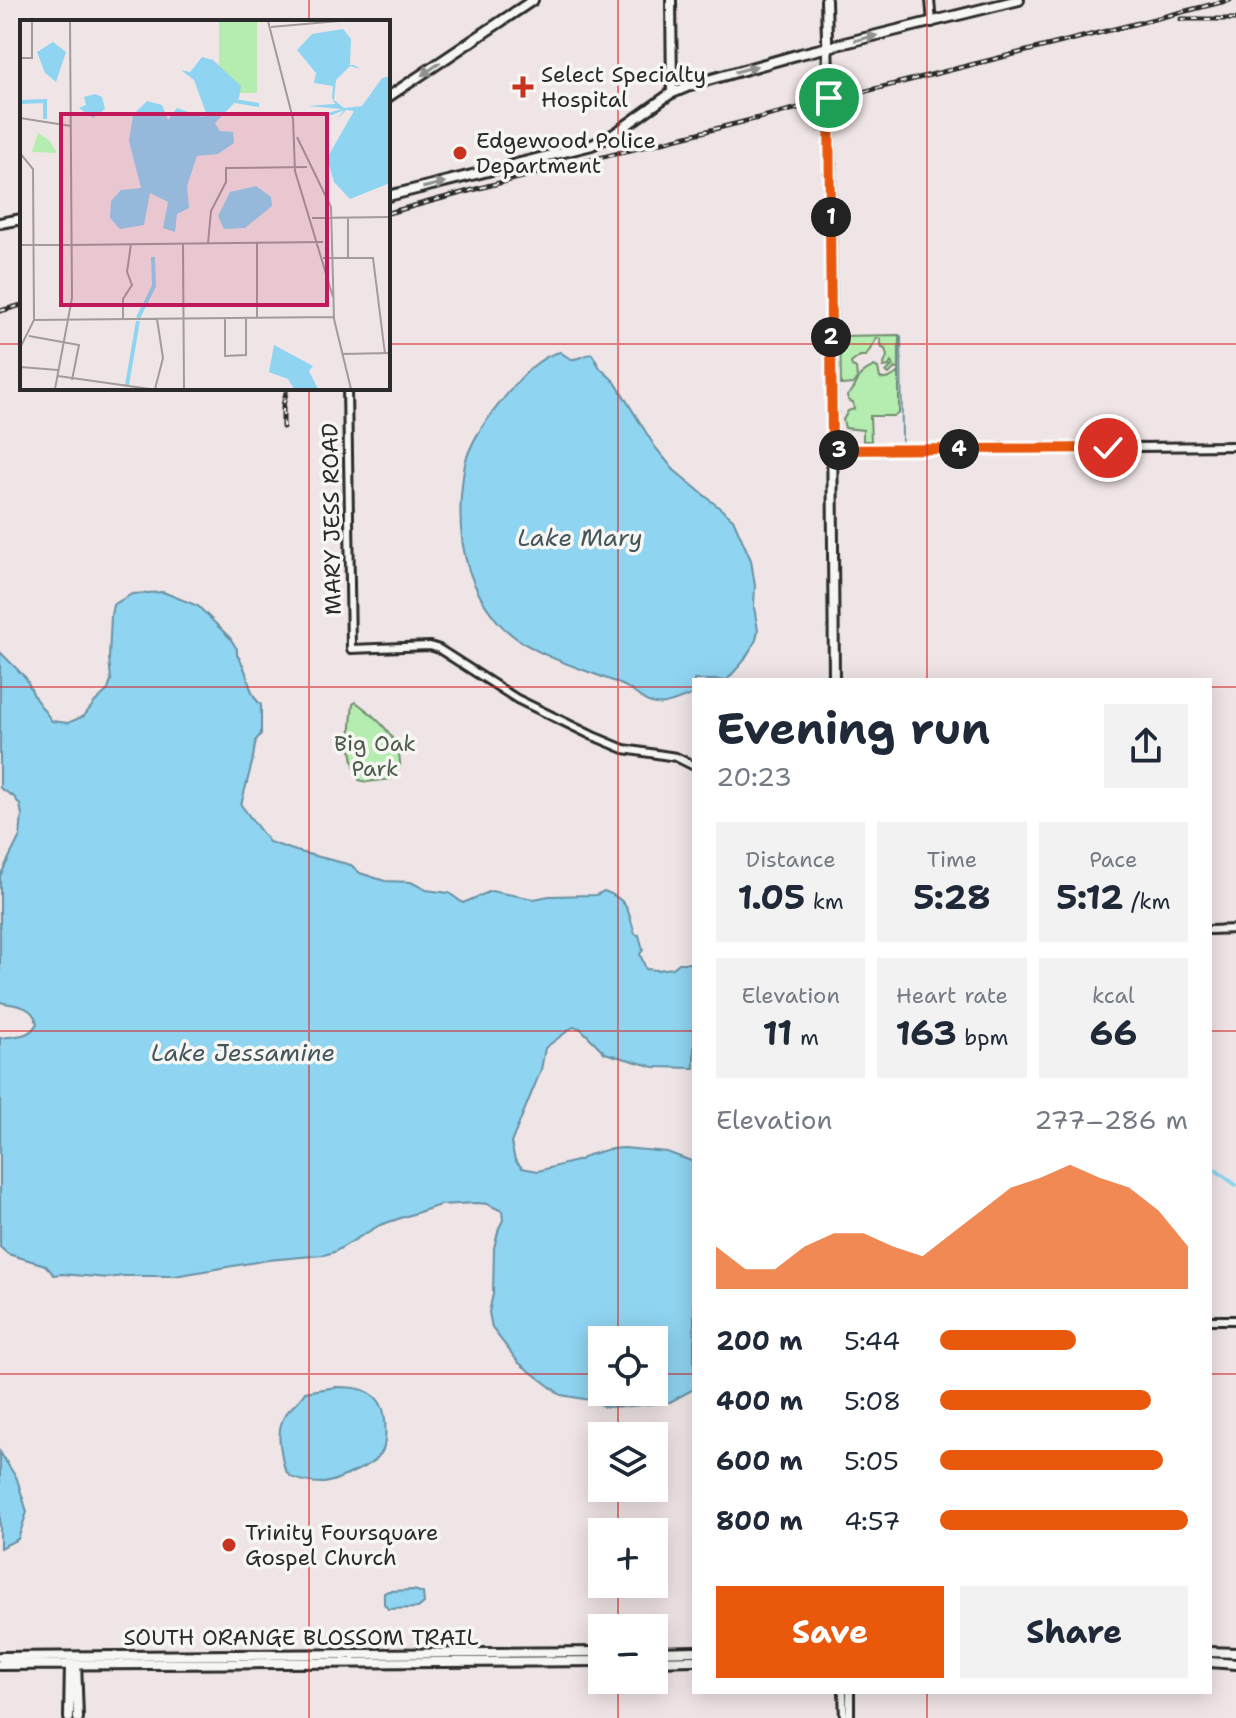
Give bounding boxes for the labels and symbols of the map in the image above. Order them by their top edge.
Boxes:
inset map [20,20,390,390]
one-way arrow [853,32,878,44]
place label: Select Specialty Hospital [541,60,706,114]
one-way arrow [420,61,441,76]
one-way arrow [735,62,759,75]
pin [795,64,863,132]
marker: Select Specialty Hospital [512,76,534,98]
place label: Edgewood Police Department [476,126,656,180]
marker: Edgewood Police Department [451,144,469,162]
one-way arrow [422,178,447,191]
pin: 1 [811,197,851,237]
pin: 2 [811,317,851,357]
pin [1074,414,1142,482]
street label: MARY JESS ROAD [315,423,348,615]
pin: 4 [939,429,979,469]
pin: 3 [819,430,859,470]
water label: Lake Mary [517,522,643,554]
park label: Big Oak Park [334,729,416,783]
water label: Lake Jessamine [151,1037,335,1069]
place label: Trinity Foursquare Gospel Church [245,1518,438,1572]
marker: Trinity Foursquare Gospel Church [220,1536,238,1554]
street label: SOUTH ORANGE BLOSSOM TRAIL [123,1623,479,1652]

